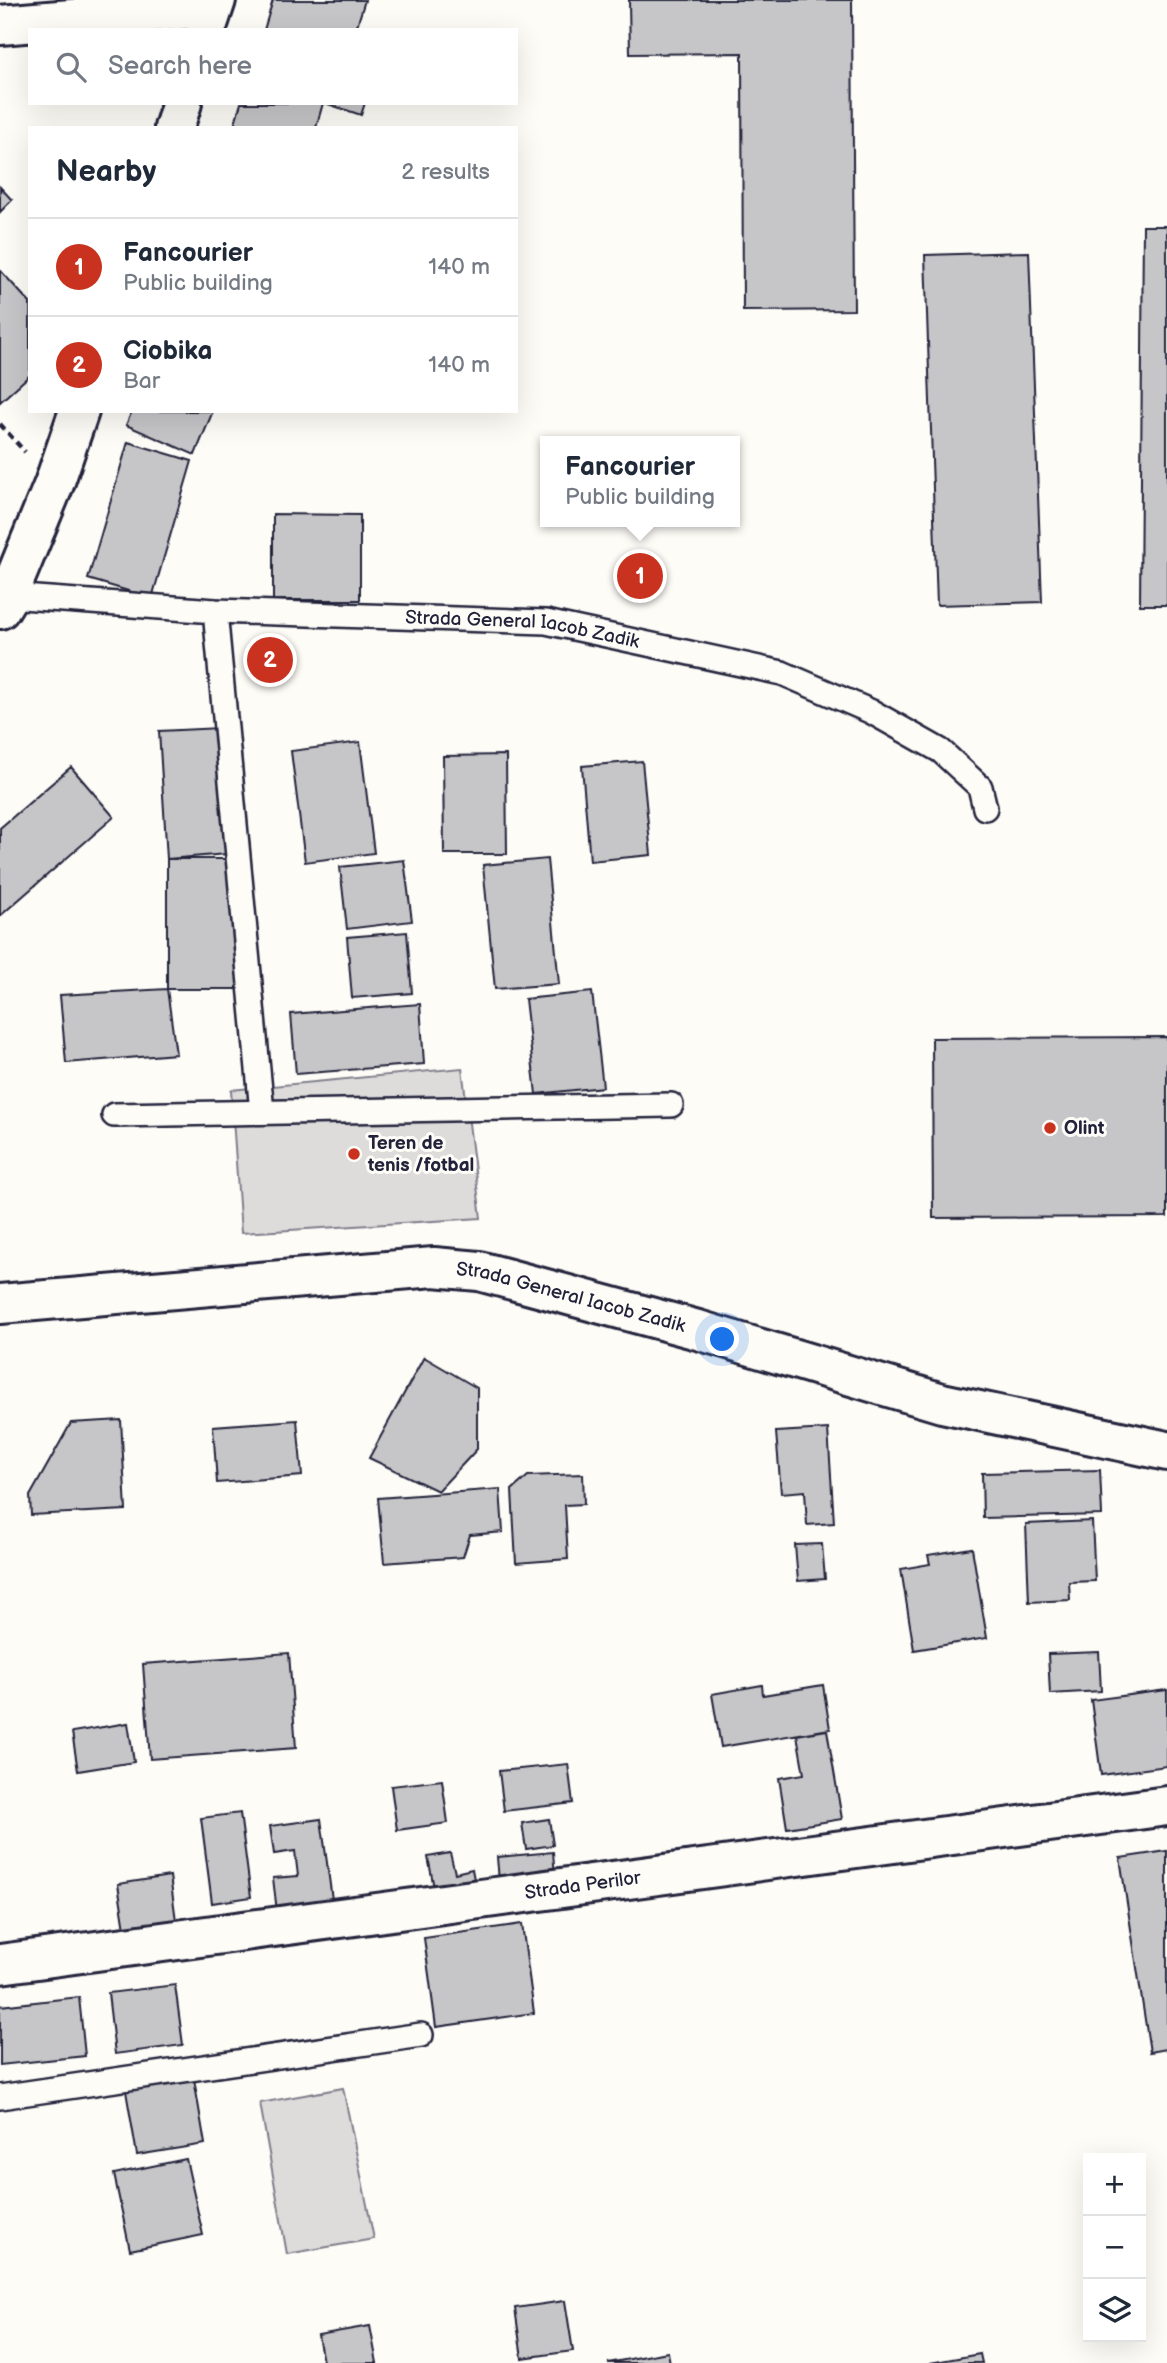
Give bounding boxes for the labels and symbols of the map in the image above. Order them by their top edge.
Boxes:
pin: 1 [617,550,663,602]
street label: Strada General Iacob Zadik [405,606,642,654]
pin: 2 [247,634,293,686]
place label: Olint [1064,1117,1105,1140]
marker: Olint [1042,1120,1058,1136]
place label: Teren de tenis /fotbal [367,1132,474,1177]
marker: Teren de tenis /fotbal [346,1146,362,1162]
street label: Strada General Iacob Zadik [455,1258,689,1338]
your location [705,1322,739,1356]
street label: Strada Perilor [523,1866,643,1904]

